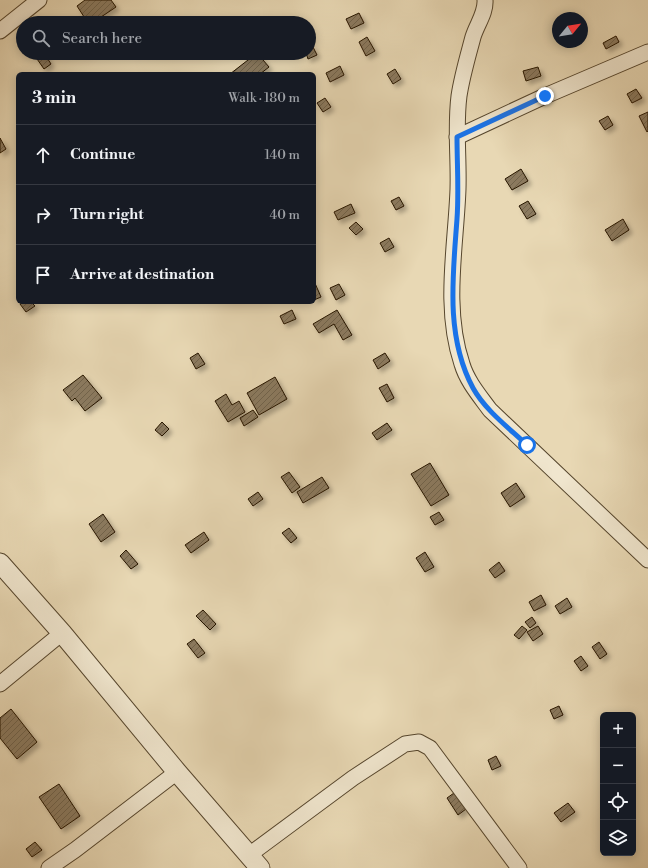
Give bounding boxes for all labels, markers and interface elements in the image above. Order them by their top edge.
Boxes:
north arrow [552,12,588,48]
search box [16,16,316,60]
icon: search [30,27,52,49]
text: Search here [62,29,142,48]
text: 3 min [32,87,76,109]
route end [536,87,554,105]
text: Walk · 180 m [228,90,300,106]
icon: ahead [32,144,54,166]
text: Continue [70,145,135,164]
text: 140 m [264,147,300,163]
icon: right [32,204,54,226]
text: Turn right [70,205,144,224]
text: 40 m [270,207,300,223]
icon: arrive [32,264,54,286]
text: Arrive at destination [70,265,214,284]
route start [518,436,536,454]
map controls [600,712,636,856]
button: + [600,712,636,748]
button: − [600,748,636,784]
button: locate [600,784,636,820]
button: layers [600,820,636,856]

